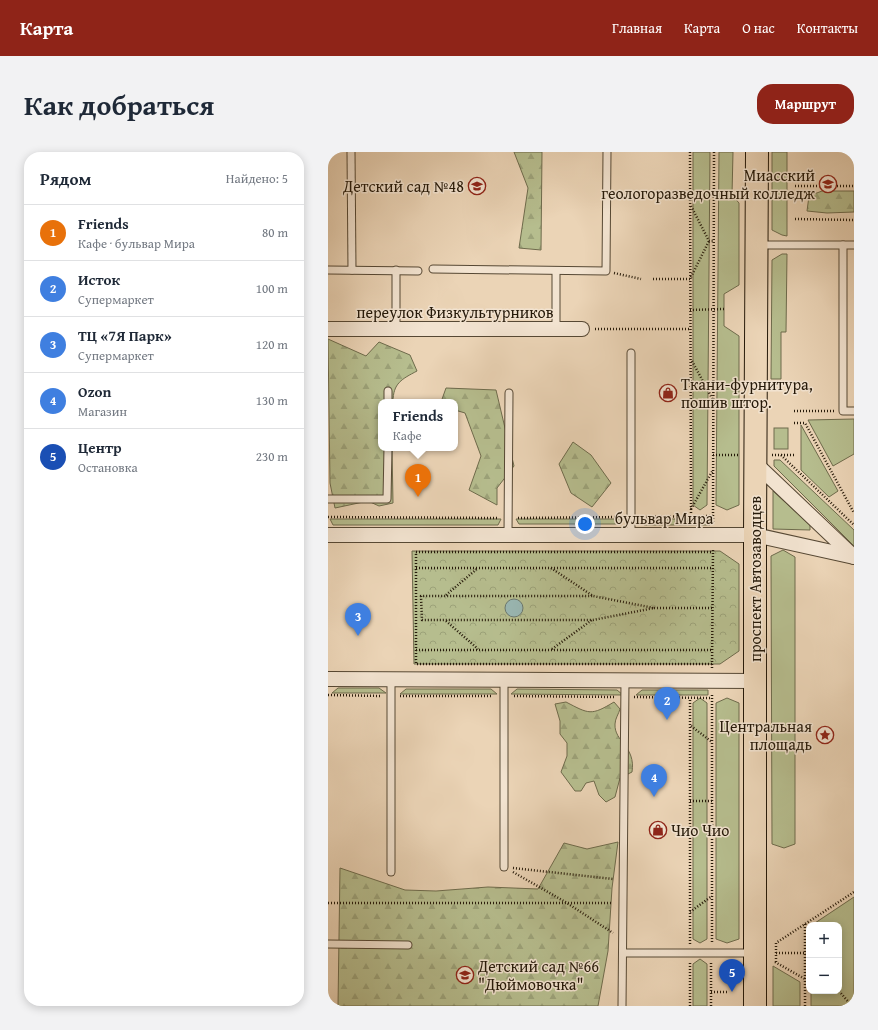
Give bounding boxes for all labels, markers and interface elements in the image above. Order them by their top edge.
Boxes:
text: Карта [20,14,73,42]
text: Главная [612,18,662,38]
text: Карта [684,18,720,38]
text: О нас [742,18,775,38]
text: Контакты [797,18,858,38]
text: Как добраться [24,84,214,125]
button: Маршрут [757,84,854,124]
place label: Миасский геологоразведочный колледж [601,163,815,205]
text: Рядом [40,166,91,191]
text: Найдено: 5 [226,169,288,188]
place label: Детский сад №48 [342,174,464,198]
school or university icon: Миасский геологоразведочный колледж [818,174,838,194]
school or university icon: Детский сад №48 [467,176,487,196]
text: Friends [78,213,129,234]
text: 1 [50,223,56,242]
text: 80 m [262,223,288,242]
text: Кафе · бульвар Мира [78,234,195,253]
text: Исток [78,269,120,290]
text: 2 [50,279,56,298]
text: 100 m [256,279,288,298]
text: Супермаркет [78,290,154,309]
street label: переулок Физкультурников [356,300,554,324]
text: ТЦ «7Я Парк» [78,325,172,346]
text: 3 [50,335,56,354]
text: 120 m [256,335,288,354]
text: Супермаркет [78,346,154,365]
place label: Ткани-фурнитура, пошив штор. [681,372,813,414]
text: Ozon [78,381,111,402]
shop icon: Ткани-фурнитура, пошив штор. [658,383,678,403]
text: 4 [50,391,56,410]
text: 130 m [256,391,288,410]
popup [378,399,458,451]
text: Магазин [78,402,127,421]
text: Friends [393,405,443,426]
text: Кафе [393,426,422,445]
text: Центр [78,437,121,458]
text: 5 [50,447,56,466]
text: 230 m [256,447,288,466]
text: Остановка [78,458,138,477]
pin: 1 [405,464,431,497]
street label: проспект Автозаводцев [743,496,767,662]
street label: бульвар Мира [615,506,714,530]
your location [575,514,595,534]
pin: 3 [345,603,371,636]
pin: 2 [654,687,680,720]
place label: Центральная площадь [720,714,812,756]
place icon: Центральная площадь [815,725,835,745]
pin: 4 [641,764,667,797]
place label: Чио Чио [671,818,729,842]
shop icon: Чио Чио [648,820,668,840]
map controls [806,922,842,994]
button: + [806,922,842,958]
place label: Детский сад №66 "Дюймовочка" [477,954,599,996]
button: − [806,958,842,994]
pin: 5 [719,959,745,992]
school or university icon: Детский сад №66 "Дюймовочка" [455,965,475,985]

